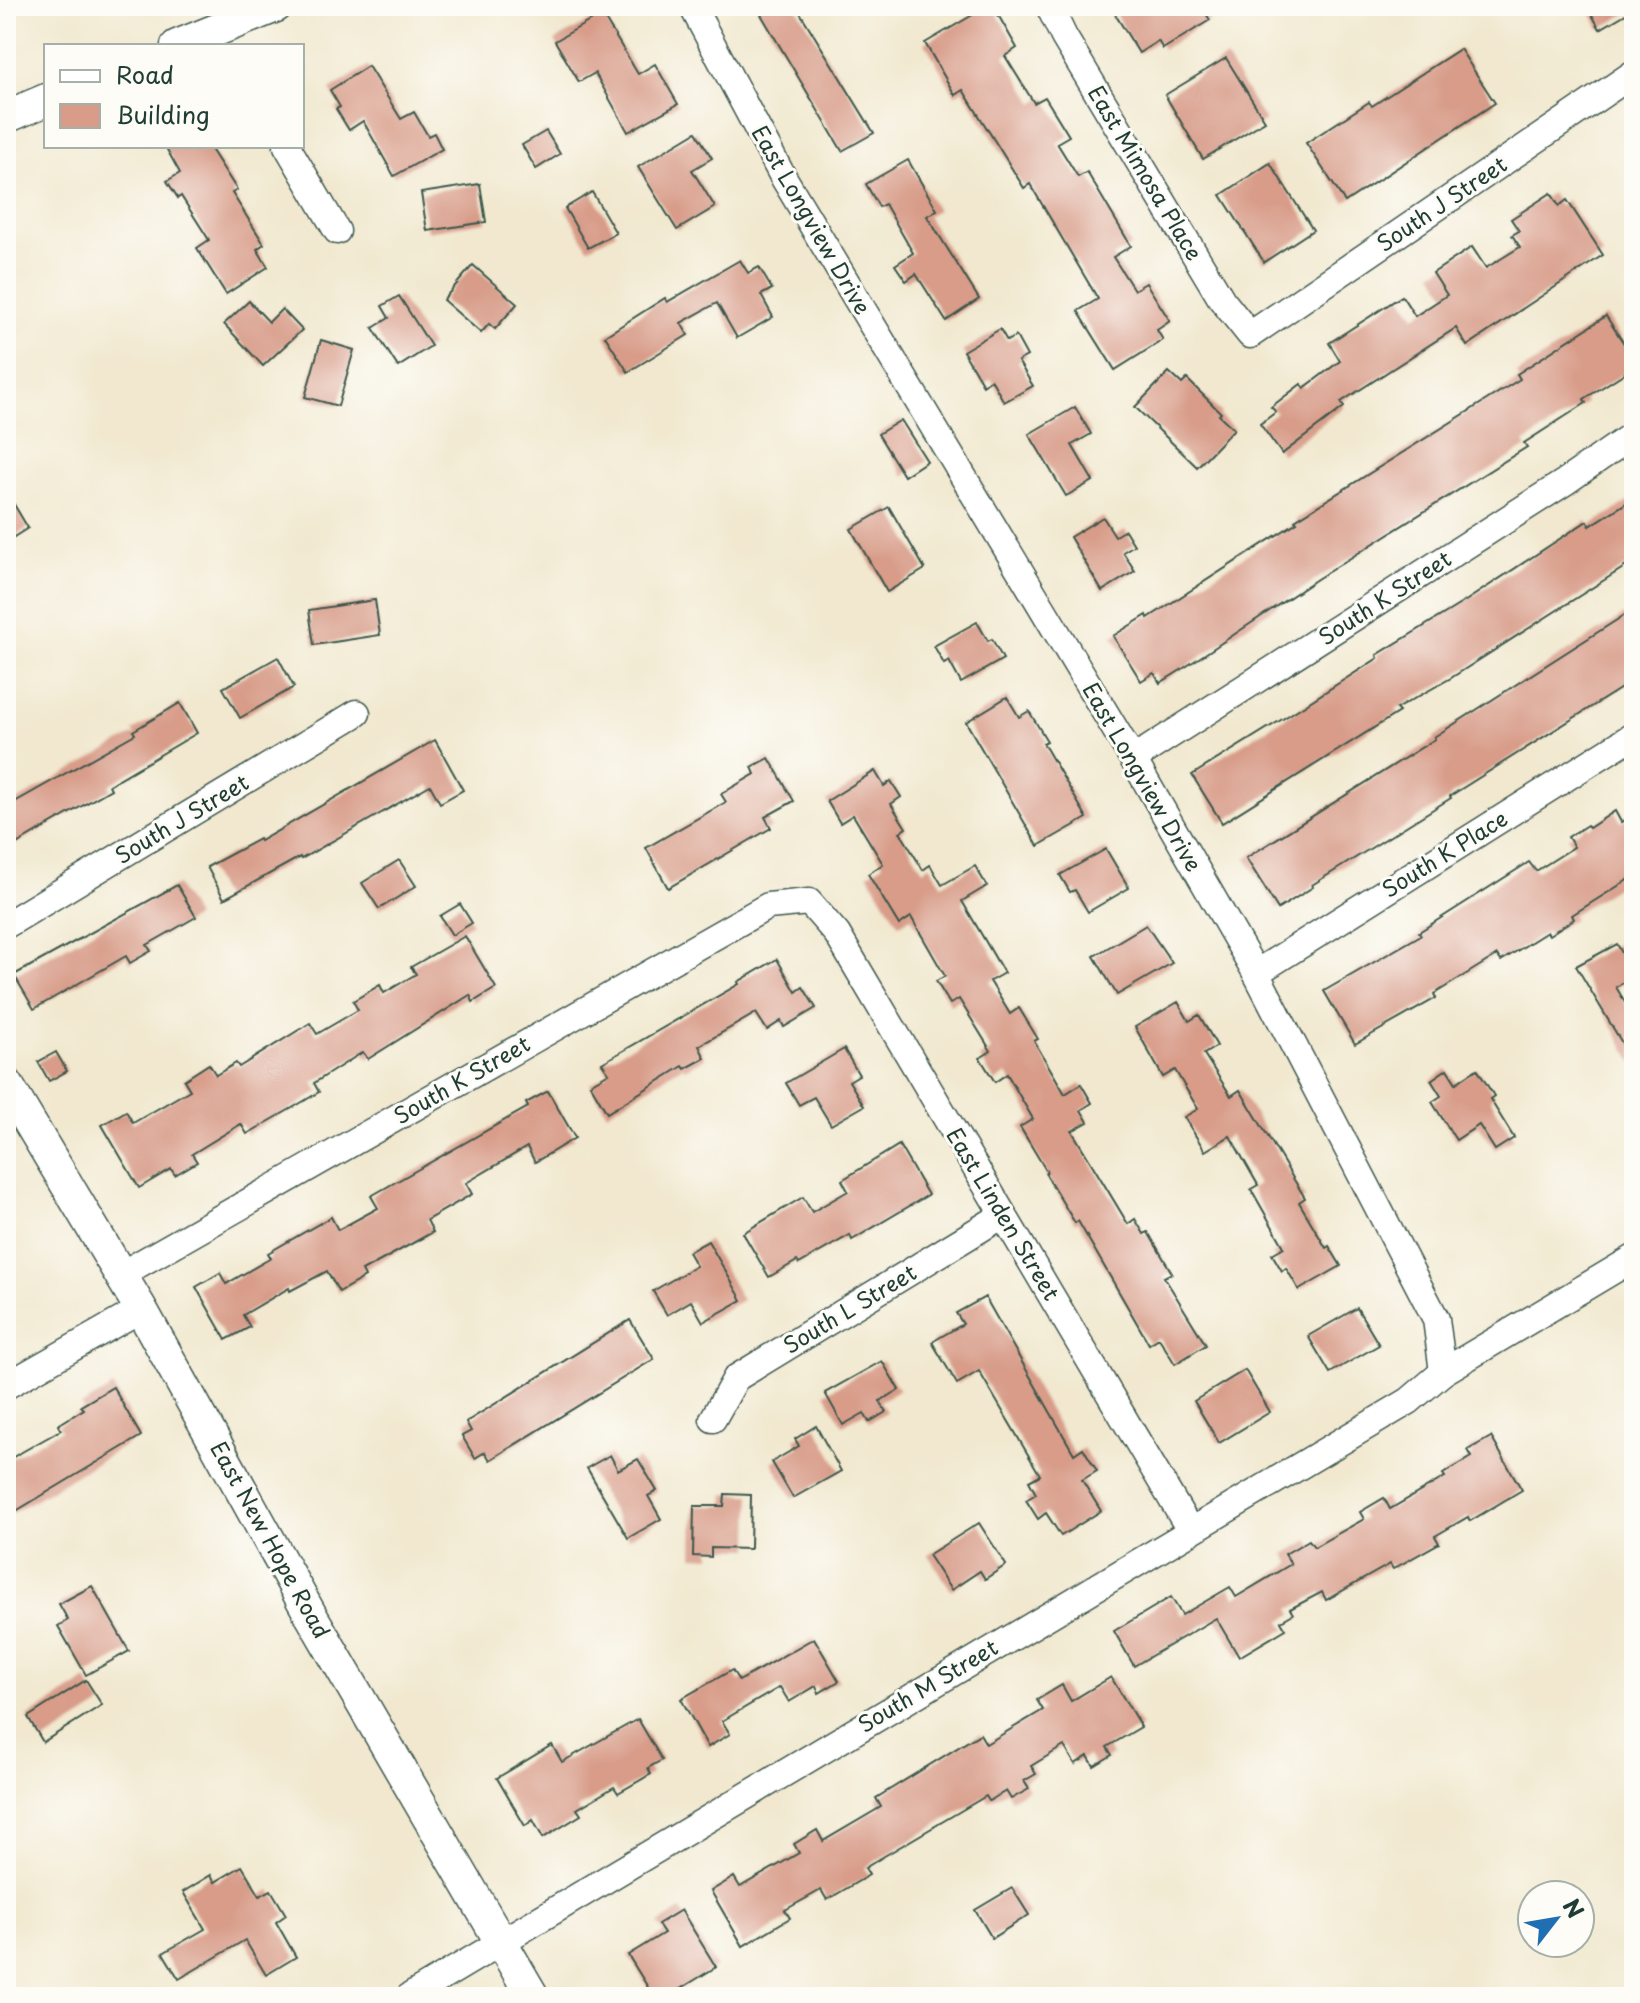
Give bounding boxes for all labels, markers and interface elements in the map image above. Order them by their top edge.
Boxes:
legend [44,44,304,148]
text: Road [116,56,174,92]
street label: East Mimosa Place [1081,78,1212,266]
text: Building [116,96,210,132]
street label: East Longview Drive [745,118,880,320]
street label: South J Street [1369,147,1513,259]
street label: South K Street [1311,541,1457,652]
street label: East Longview Drive [1076,675,1211,877]
street label: South J Street [108,765,254,871]
street label: South K Place [1375,801,1513,904]
street label: South K Street [387,1026,536,1131]
street label: East Linden Street [940,1121,1069,1306]
street label: South L Street [776,1255,922,1361]
street label: East New Hope Road [203,1435,339,1644]
street label: South M Street [851,1630,1003,1740]
north arrow [1516,1879,1596,1959]
text: N [1556,1892,1593,1924]

